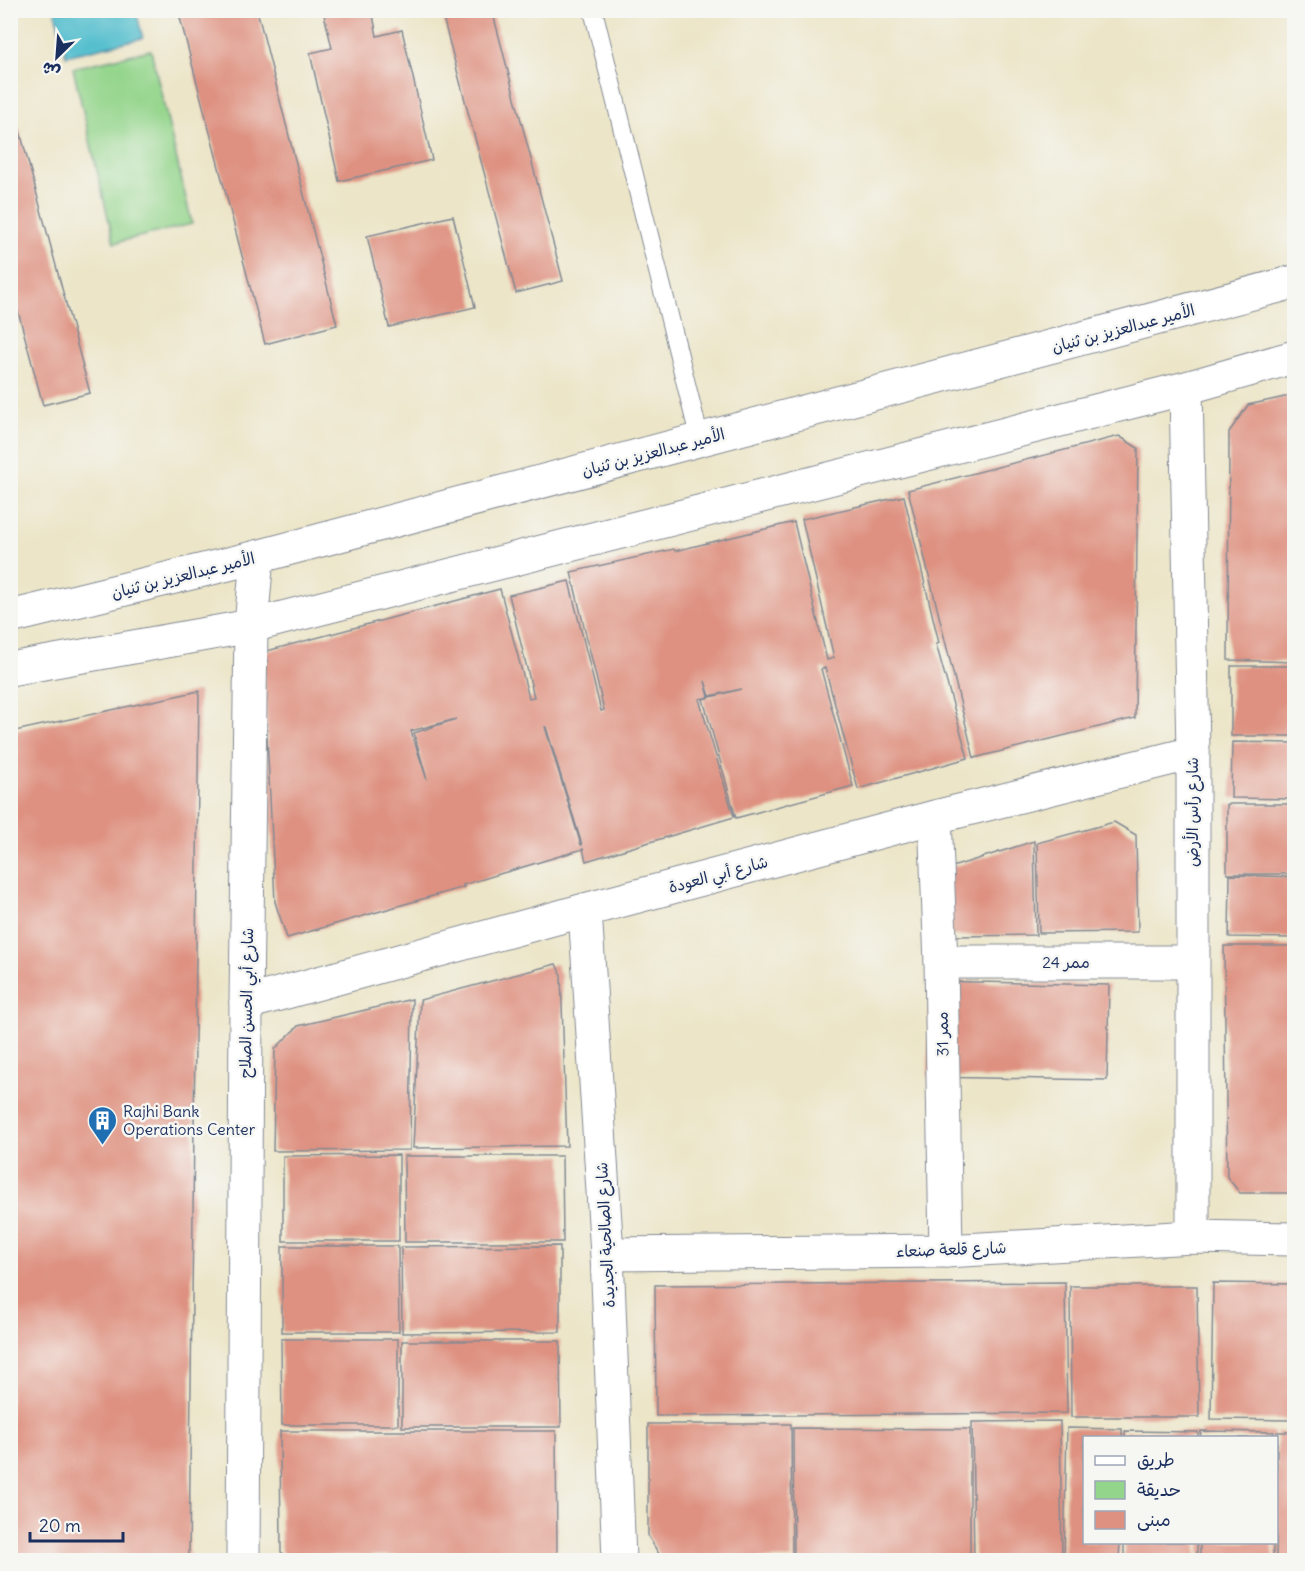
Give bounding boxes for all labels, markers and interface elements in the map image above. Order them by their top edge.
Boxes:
north arrow [27,27,87,87]
text: ش [38,58,63,83]
street label: الأمير عبدالعزيز بن ثنيان [1049,299,1197,357]
street label: الأمير عبدالعزيز بن ثنيان [579,423,727,481]
street label: الأمير عبدالعزيز بن ثنيان [109,547,257,603]
street label: شارع رأس الأرض [1182,757,1204,867]
street label: شارع أبي العودة [666,851,771,902]
street label: شارع أبي الحسن الصلاح [235,928,262,1079]
street label: ممر 24 [1042,952,1090,972]
street label: ممر 31 [932,1011,952,1057]
place label: Rajhi Bank Operations Center [123,1101,256,1139]
building icon: Rajhi Bank Operations Center [86,1104,118,1146]
street label: شارع الصالحية الجديدة [591,1162,621,1308]
street label: شارع قلعة صنعاء [895,1237,1007,1263]
legend [1083,1436,1278,1544]
text: طريق [1137,1448,1175,1471]
text: حديقة [1137,1478,1181,1501]
scale bar [30,1505,123,1543]
text: مبنى [1137,1508,1171,1531]
text: 20 m [39,1514,81,1537]

